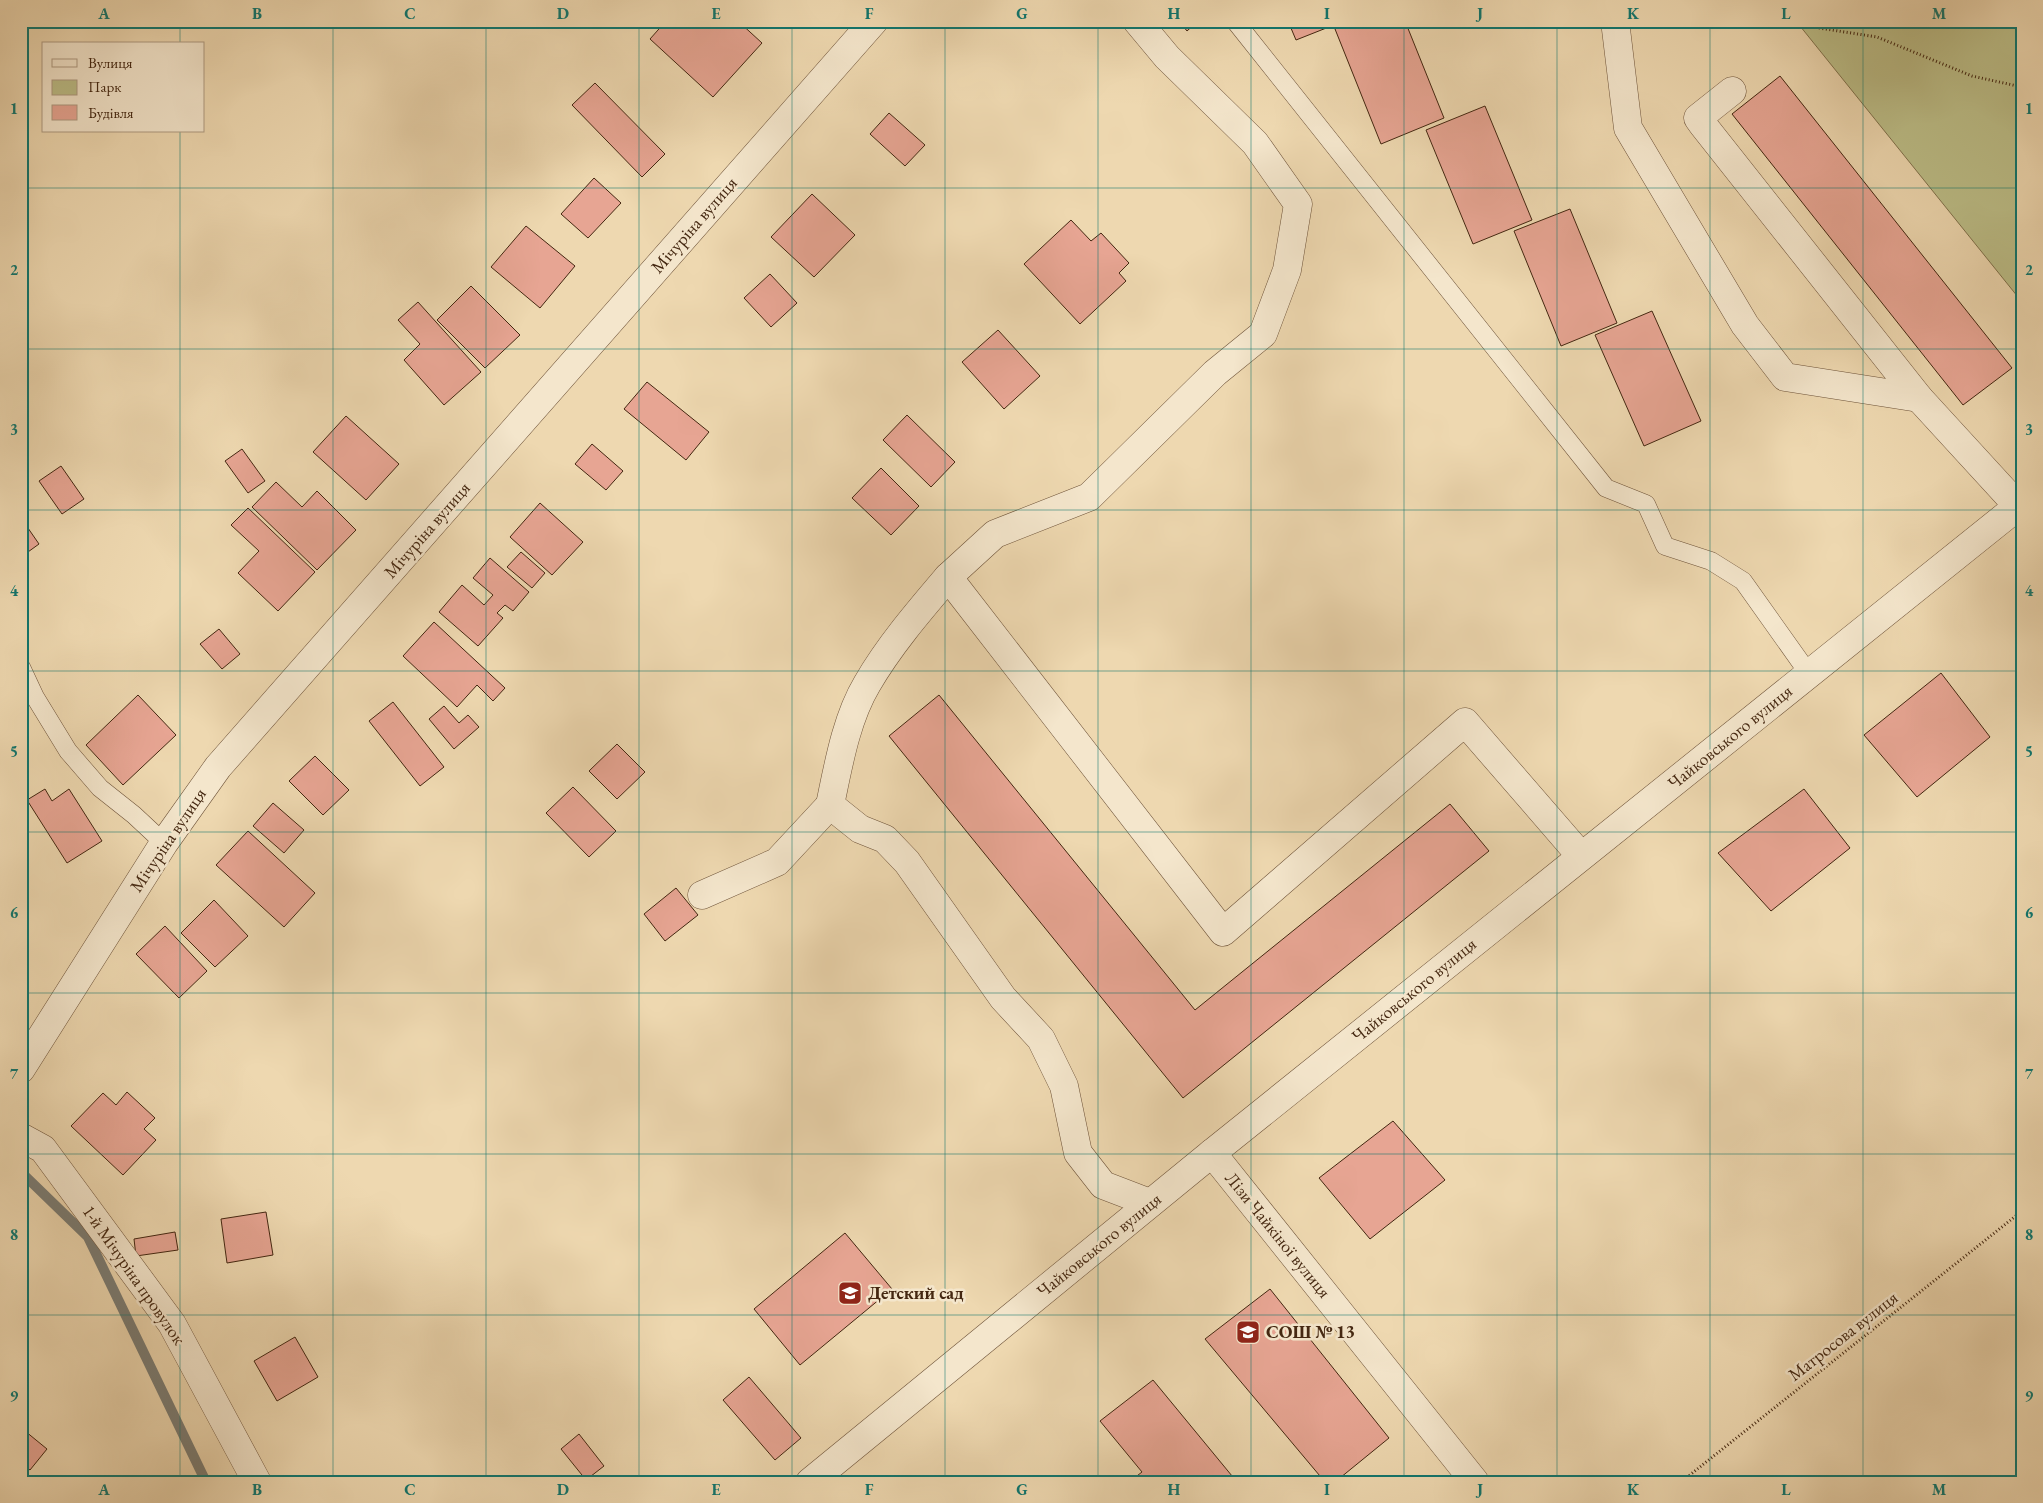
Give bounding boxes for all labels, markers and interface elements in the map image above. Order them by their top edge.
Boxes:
text: A [97,3,110,24]
text: B [252,3,262,24]
text: C [404,3,416,24]
text: D [557,3,569,24]
text: E [711,3,721,24]
text: F [865,3,874,24]
text: G [1016,3,1028,24]
text: H [1168,3,1181,24]
text: I [1324,3,1330,24]
text: J [1475,3,1483,24]
text: K [1627,3,1640,24]
text: L [1781,3,1791,24]
text: M [1932,3,1947,24]
legend [42,42,205,132]
text: Вулиця [88,53,133,72]
text: Парк [88,77,121,96]
text: 1 [10,98,18,119]
text: 1 [2025,98,2033,119]
text: Будівля [88,103,134,122]
street label: Мічуріна вулиця [645,172,742,278]
text: 2 [10,259,19,280]
text: 2 [2025,259,2034,280]
text: 3 [10,419,18,440]
text: 3 [2025,419,2033,440]
street label: Мічуріна вулиця [378,477,475,583]
text: 4 [10,580,19,601]
text: 4 [2025,580,2034,601]
street label: Чайковського вулиця [1663,679,1797,794]
text: 5 [10,741,18,762]
text: 5 [2025,741,2033,762]
street label: Мічуріна вулиця [124,783,211,896]
text: 6 [10,902,19,923]
text: 6 [2025,902,2034,923]
street label: Чайковського вулиця [1347,932,1481,1047]
text: 7 [10,1063,19,1084]
text: 7 [2025,1063,2034,1084]
street label: Лізи Чайкіної вулиця [1220,1167,1336,1302]
street label: Чайковського вулиця [1032,1187,1166,1302]
street label: 1-й Мічуріна провулок [78,1200,192,1349]
text: 8 [10,1224,18,1245]
text: 8 [2025,1224,2033,1245]
school or university icon: Детский сад [837,1280,863,1306]
place label: Детский сад [868,1281,964,1304]
street label: Матросова вулиця [1783,1286,1902,1386]
school or university icon: СОШ № 13 [1235,1319,1261,1345]
place label: СОШ № 13 [1266,1320,1355,1343]
text: 9 [10,1385,19,1406]
text: 9 [2025,1385,2034,1406]
text: A [97,1479,110,1500]
text: B [252,1479,262,1500]
text: C [404,1479,416,1500]
text: D [557,1479,569,1500]
text: E [711,1479,721,1500]
text: F [865,1479,874,1500]
text: G [1016,1479,1028,1500]
text: H [1168,1479,1181,1500]
text: I [1324,1479,1330,1500]
text: J [1475,1479,1483,1500]
text: K [1627,1479,1640,1500]
text: L [1781,1479,1791,1500]
text: M [1932,1479,1947,1500]

